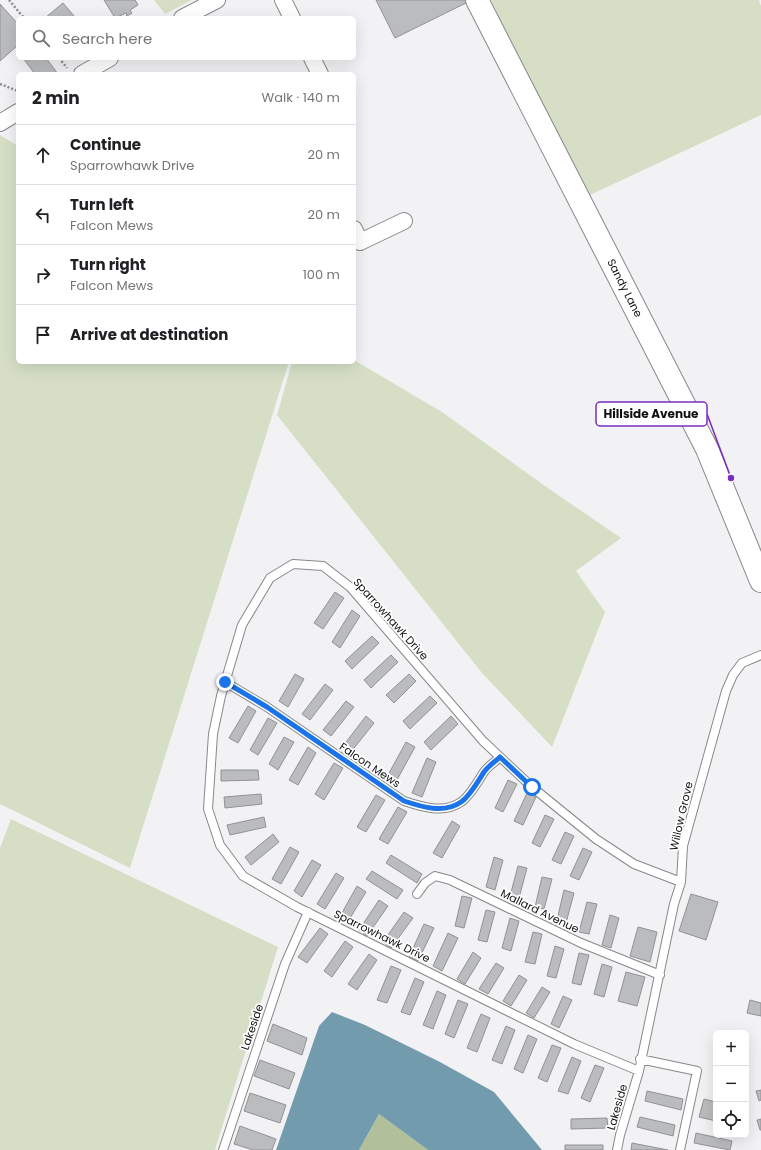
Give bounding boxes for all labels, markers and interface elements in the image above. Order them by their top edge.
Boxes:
search box [16,16,356,60]
icon: search [30,27,52,49]
text: Search here [62,28,152,49]
text: 2 min [32,86,80,110]
text: Walk · 140 m [262,88,340,107]
text: Continue [70,134,141,155]
icon: ahead [32,144,54,166]
text: 20 m [307,145,340,164]
text: Sparrowhawk Drive [70,156,194,175]
text: Turn left [70,194,134,215]
icon: left [32,204,54,226]
text: 20 m [307,205,340,224]
text: Falcon Mews [70,216,153,235]
text: Turn right [70,254,146,275]
street label: Sandy Lane [603,256,647,320]
icon: right [32,264,54,286]
text: 100 m [303,265,340,284]
text: Falcon Mews [70,276,153,295]
icon: arrive [32,324,54,346]
text: Arrive at destination [70,324,228,345]
callout: Hillside Avenue [596,402,707,426]
text: Hillside Avenue [603,405,699,422]
street label: Sparrowhawk Drive [350,575,432,664]
route end [216,673,234,691]
street label: Falcon Mews [336,739,404,791]
route start [523,778,541,796]
street label: Willow Grove [665,780,697,852]
street label: Mallard Avenue [498,885,582,937]
street label: Sparrowhawk Drive [331,906,433,966]
street label: Lakeside [237,1002,267,1052]
map controls [713,1030,749,1138]
button: + [713,1030,749,1066]
button: − [713,1066,749,1102]
street label: Lakeside [603,1082,631,1132]
button: locate [713,1102,749,1138]

